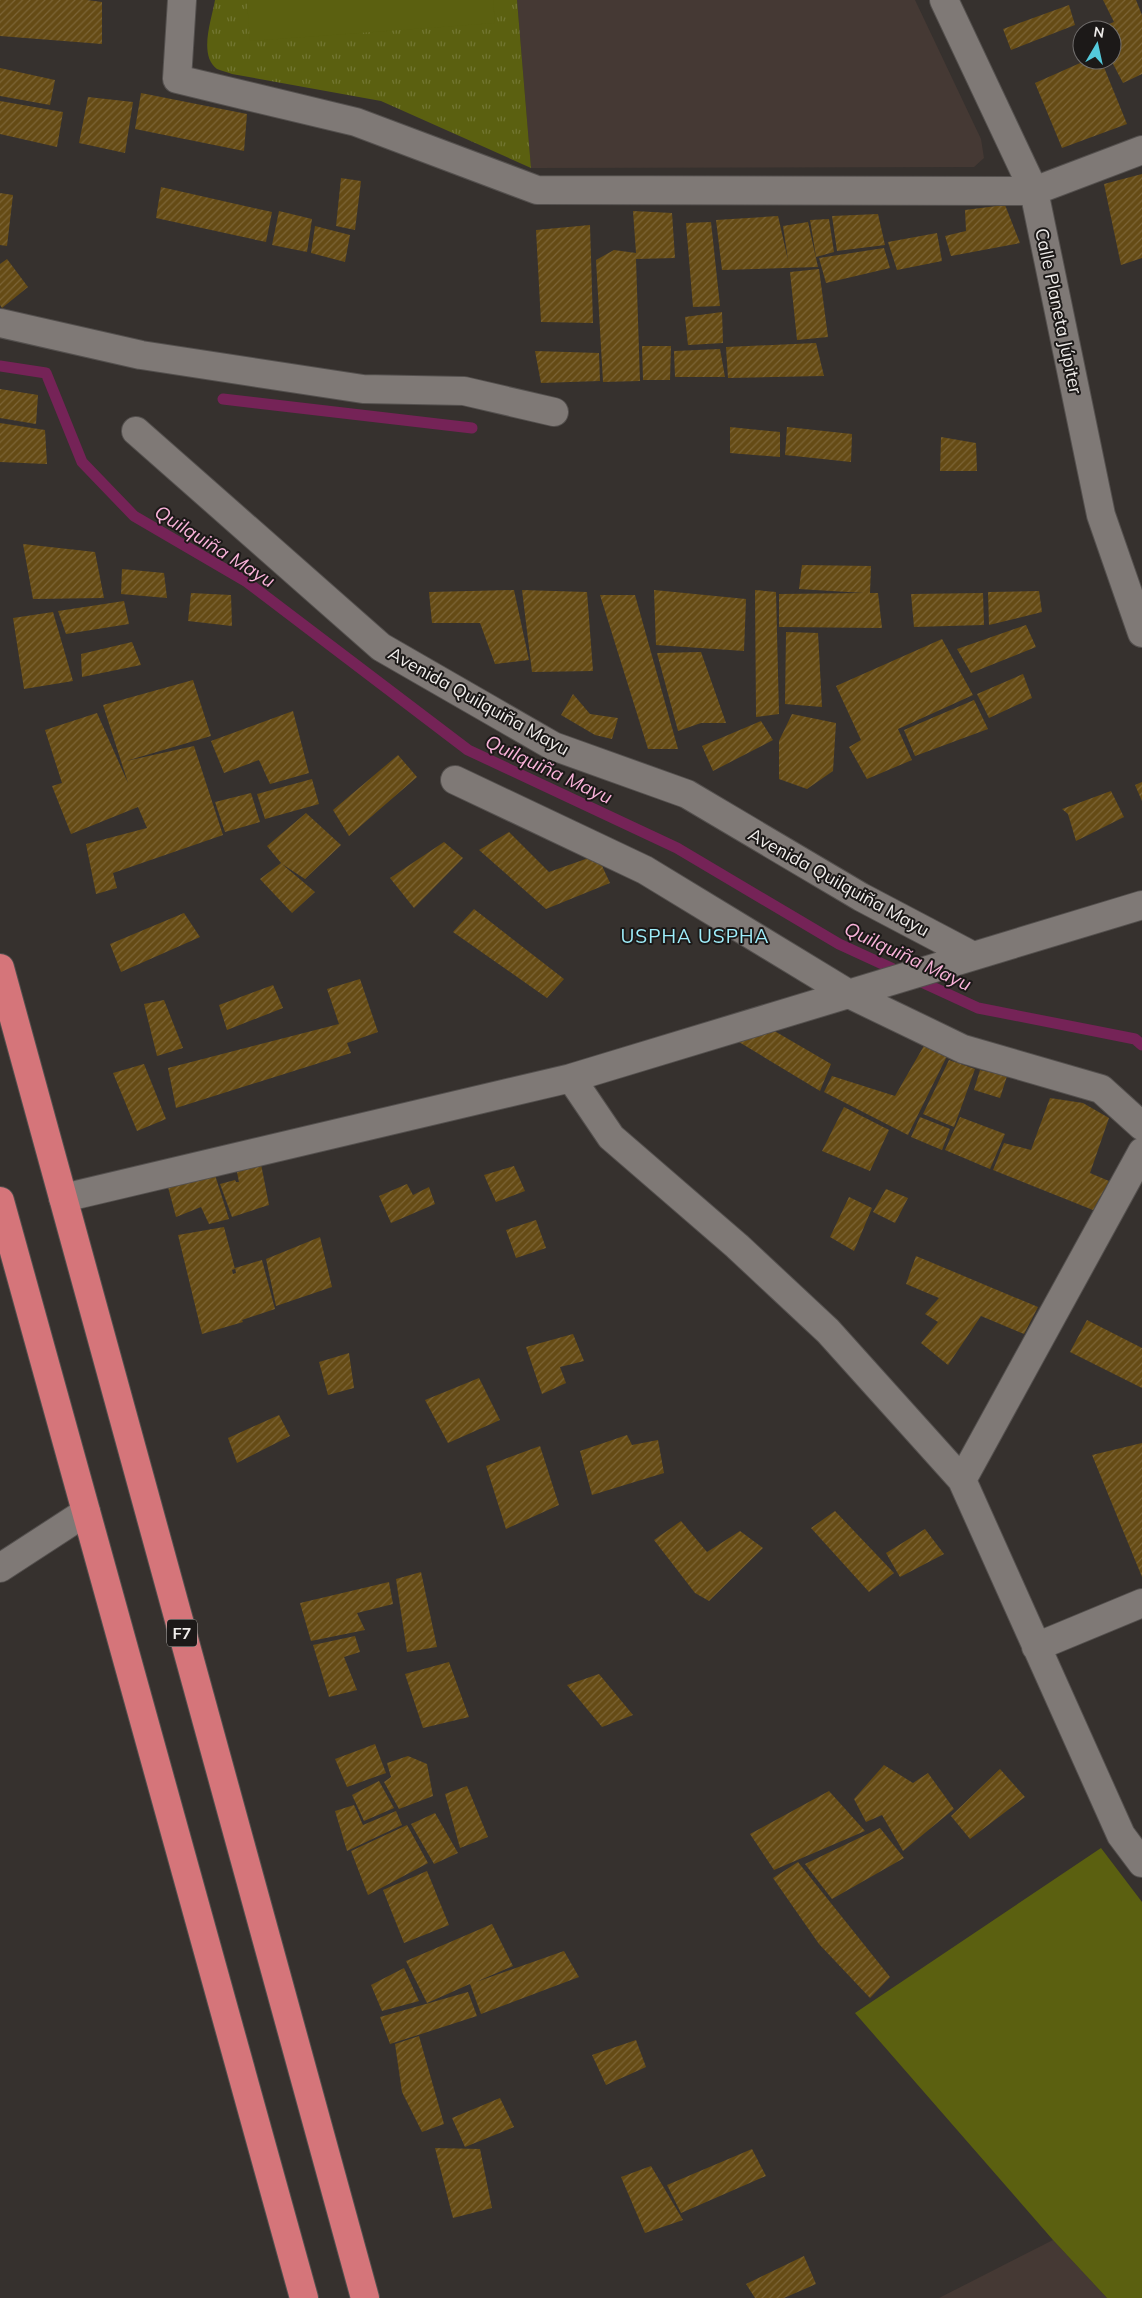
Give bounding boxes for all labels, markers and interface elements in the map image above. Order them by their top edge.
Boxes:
north arrow [1072,20,1122,70]
text: N [1092,22,1106,42]
street label: Calle Planeta Júpiter [1030,226,1088,396]
water label: Quilquiña Mayu [150,499,280,593]
street label: Avenida Quilquiña Mayu [384,642,574,760]
water label: Quilquiña Mayu [482,729,617,809]
street label: Avenida Quilquiña Mayu [744,823,934,941]
water label: Quilquiña Mayu [841,916,976,996]
district label: USPHA USPHA [620,924,770,948]
road number: F7 [167,1620,197,1646]

